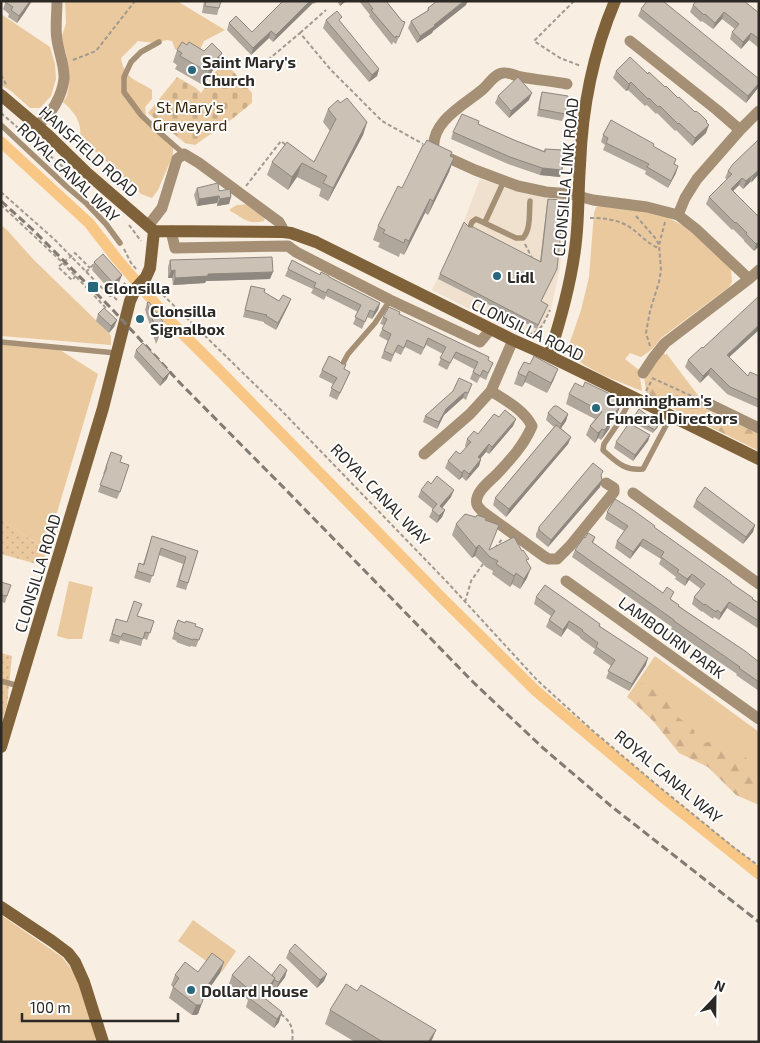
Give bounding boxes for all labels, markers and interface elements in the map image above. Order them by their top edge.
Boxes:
place label: Saint Mary's Church [202,52,296,89]
marker: Saint Mary's Church [186,64,198,76]
park label: St Mary's Graveyard [153,97,227,134]
street label: CLONSILLA LINK ROAD [549,97,581,257]
street label: HANSFIELD ROAD [36,102,142,200]
street label: ROYAL CANAL WAY [14,118,124,226]
place label: Lidl [507,267,536,286]
marker: Lidl [491,270,503,282]
place label: Clonsilla [104,278,170,297]
marker: Clonsilla [86,280,100,294]
street label: CLONSILLA ROAD [469,294,587,364]
place label: Clonsilla Signalbox [150,301,225,338]
marker: Clonsilla Signalbox [134,313,146,325]
place label: Cunningham's Funeral Directors [606,390,738,427]
marker: Cunningham's Funeral Directors [590,402,602,414]
street label: ROYAL CANAL WAY [327,439,435,549]
street label: CLONSILLA ROAD [10,511,64,635]
street label: LAMBOURN PARK [615,592,729,682]
street label: ROYAL CANAL WAY [611,726,727,826]
north arrow [690,973,740,1023]
text: N [712,976,728,995]
place label: Dollard House [201,981,308,1000]
marker: Dollard House [185,984,197,996]
scale bar [22,990,179,1022]
text: 100 m [30,998,71,1016]

